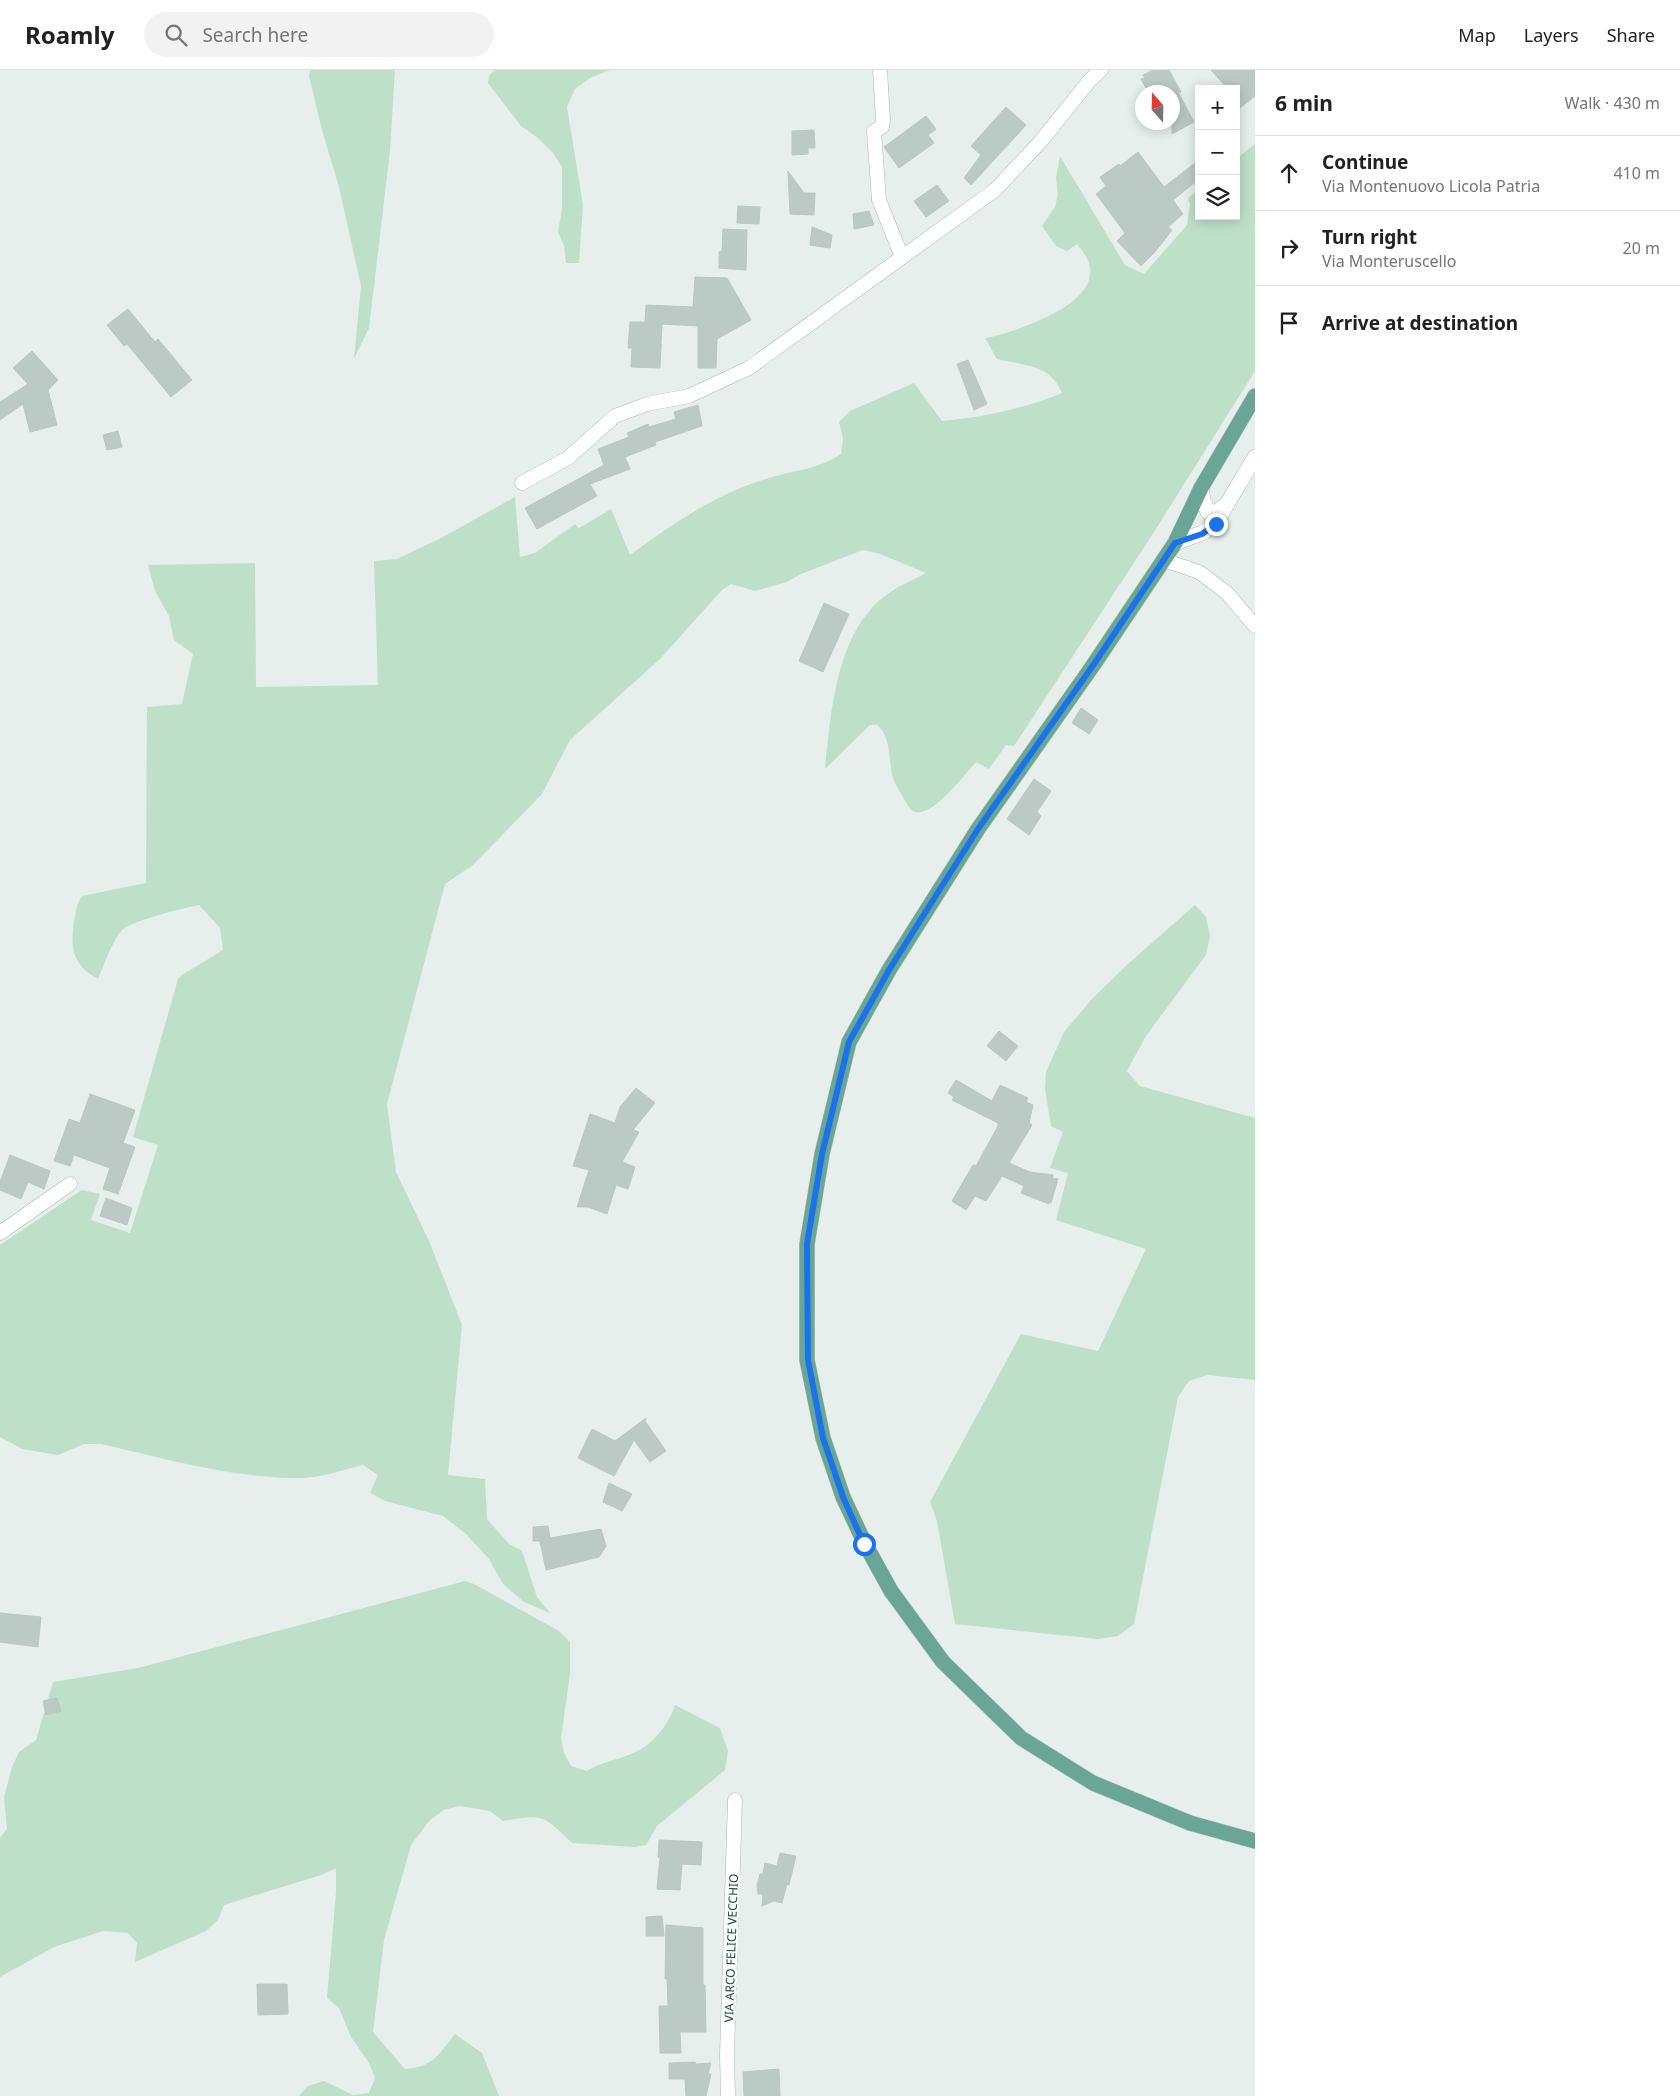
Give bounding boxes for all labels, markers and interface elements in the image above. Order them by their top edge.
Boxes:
search box [144,12,494,57]
text: Roamly [25,18,114,51]
icon: search [162,21,190,49]
text: Search here [202,22,308,48]
text: Map [1458,23,1496,47]
text: Layers [1524,23,1579,47]
text: Share [1607,23,1655,47]
north arrow [1135,85,1180,130]
map controls [1195,85,1240,220]
button: + [1195,85,1240,130]
text: 6 min [1275,89,1333,117]
text: Walk · 430 m [1565,92,1660,114]
button: − [1195,130,1240,175]
text: Continue [1322,149,1408,175]
icon: ahead [1275,159,1303,187]
text: 410 m [1613,162,1660,184]
button: layers [1195,175,1240,220]
text: Via Montenuovo Licola Patria [1322,175,1540,197]
text: Turn right [1322,224,1417,250]
icon: right [1275,234,1303,262]
text: 20 m [1623,237,1660,259]
text: Via Monteruscello [1322,250,1457,272]
icon: arrive [1275,309,1303,337]
text: Arrive at destination [1322,310,1518,336]
route end [1205,513,1228,536]
route start [853,1533,876,1556]
street label: VIA ARCO FELICE VECCHIO [720,1873,742,2023]

